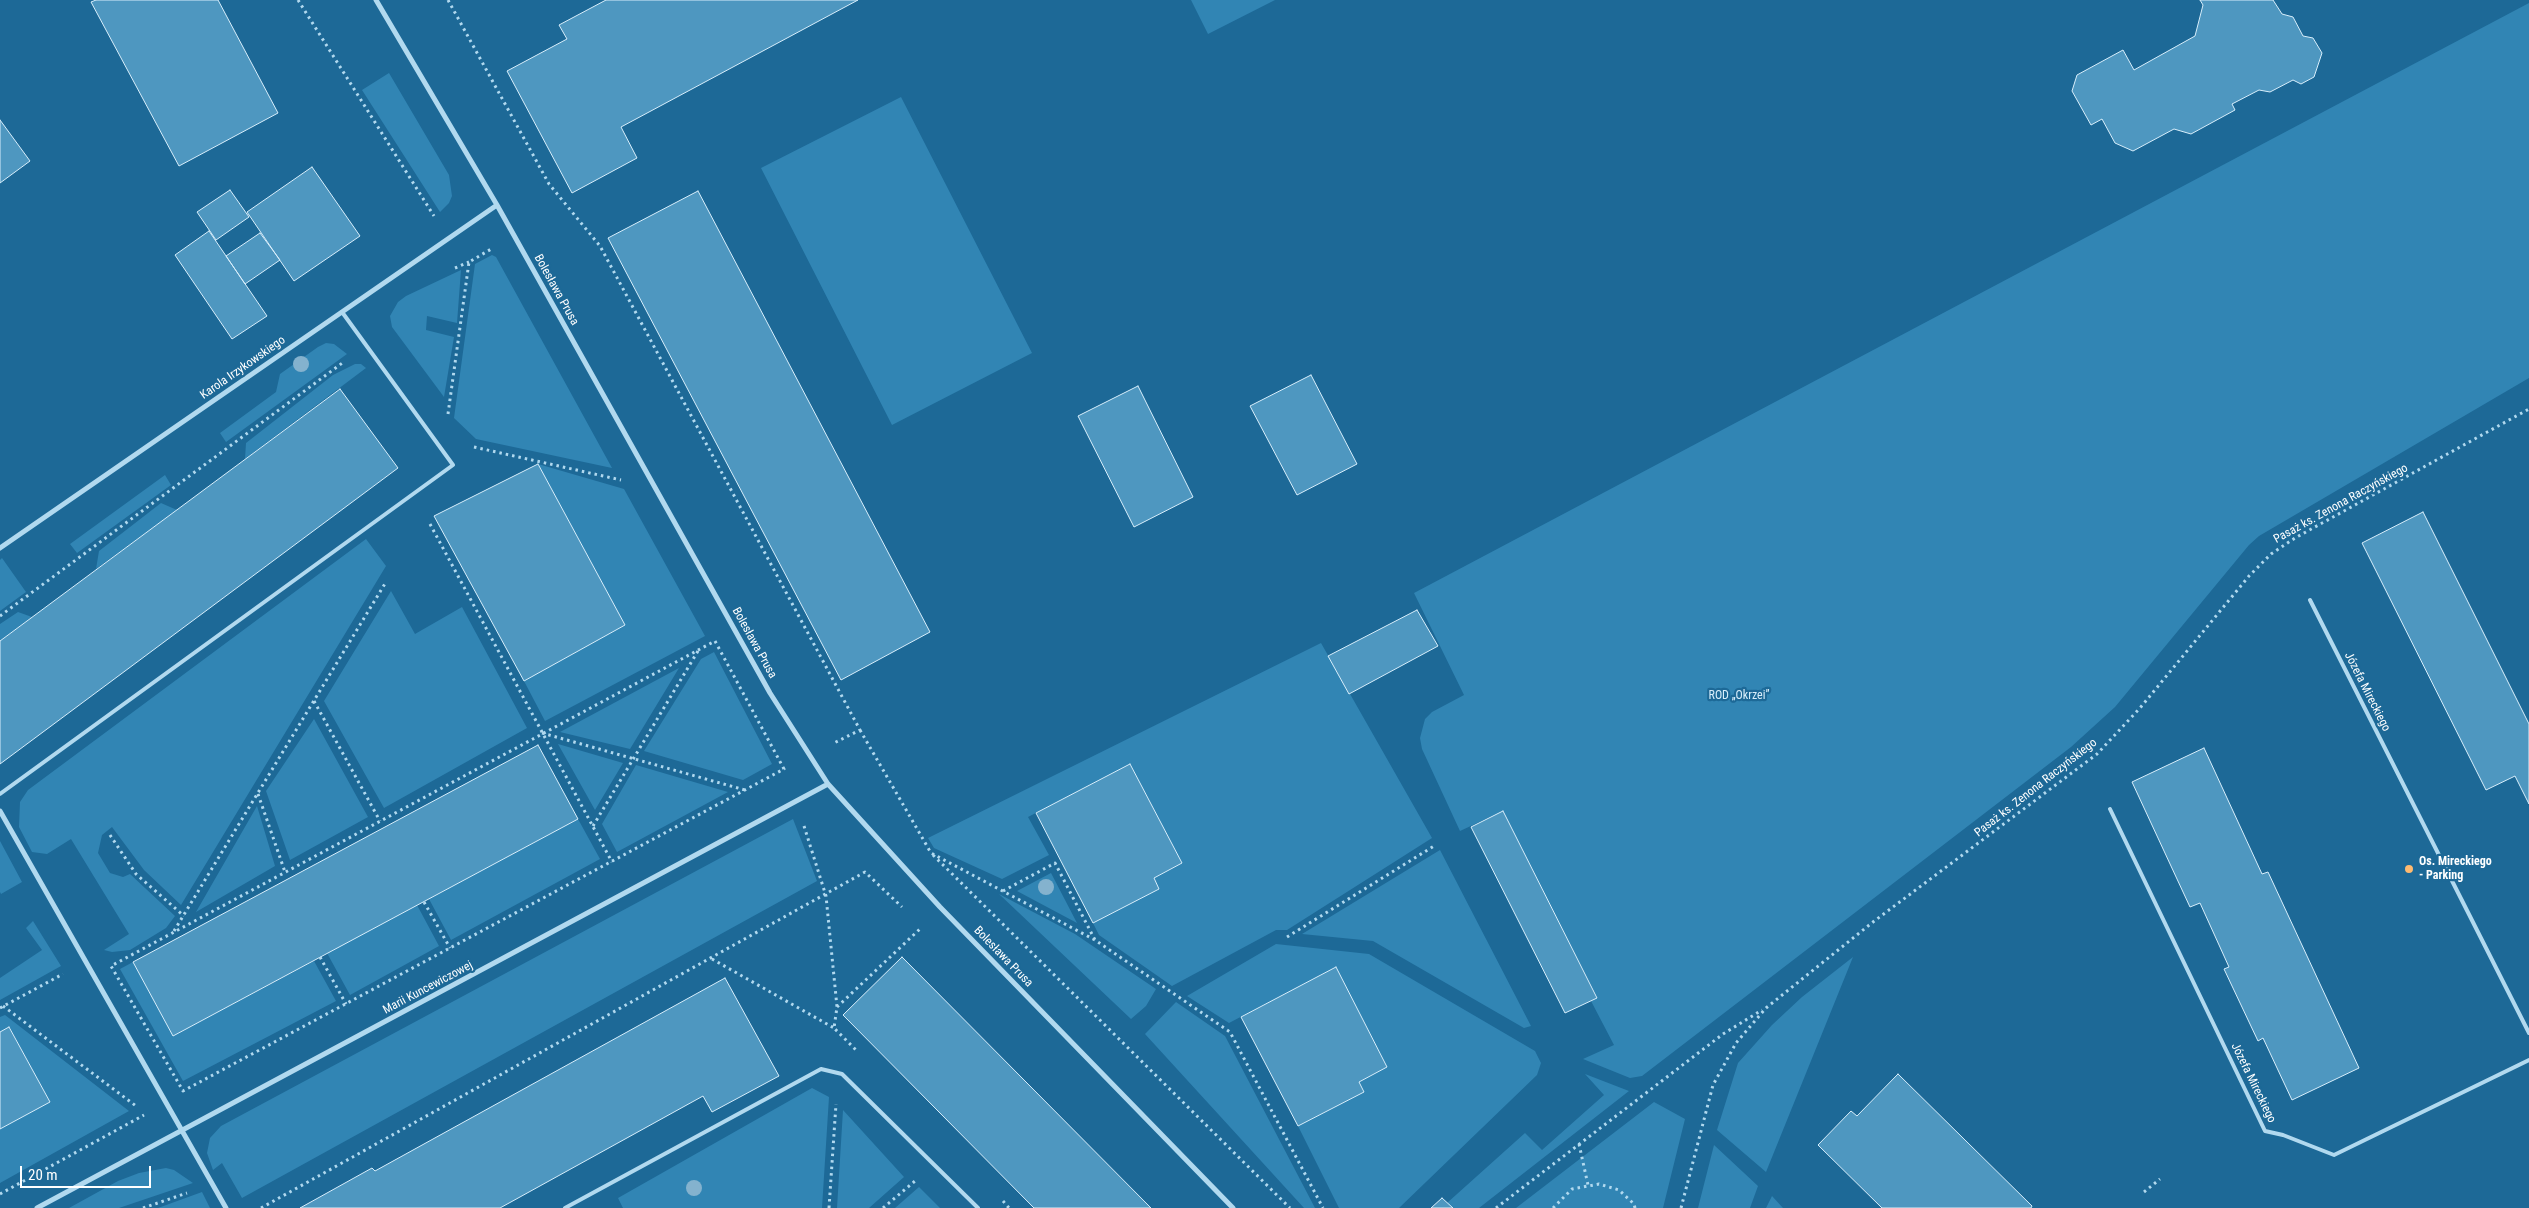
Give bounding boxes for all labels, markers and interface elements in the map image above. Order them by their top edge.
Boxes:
street label: Bolesława Prusa [531,252,581,328]
street label: Karola Irzykowskiego [198,333,288,403]
street label: Pasaż ks. Zenona Raczyńskiego [2271,461,2411,547]
street label: Bolesława Prusa [729,605,779,681]
street label: Józefa Mireckiego [2341,650,2393,734]
park label: ROD „Okrzei” [1709,689,1769,703]
street label: Pasaż ks. Zenona Raczyńskiego [1972,736,2100,840]
place label: Os. Mireckiego - Parking [2419,855,2492,883]
marker: Os. Mireckiego - Parking [2403,863,2415,875]
street label: Bolesława Prusa [970,924,1036,990]
street label: Marii Kuncewiczowej [381,958,475,1018]
street label: Józefa Mireckiego [2227,1041,2279,1125]
scale bar [22,1156,154,1188]
text: 20 m [28,1166,58,1184]

